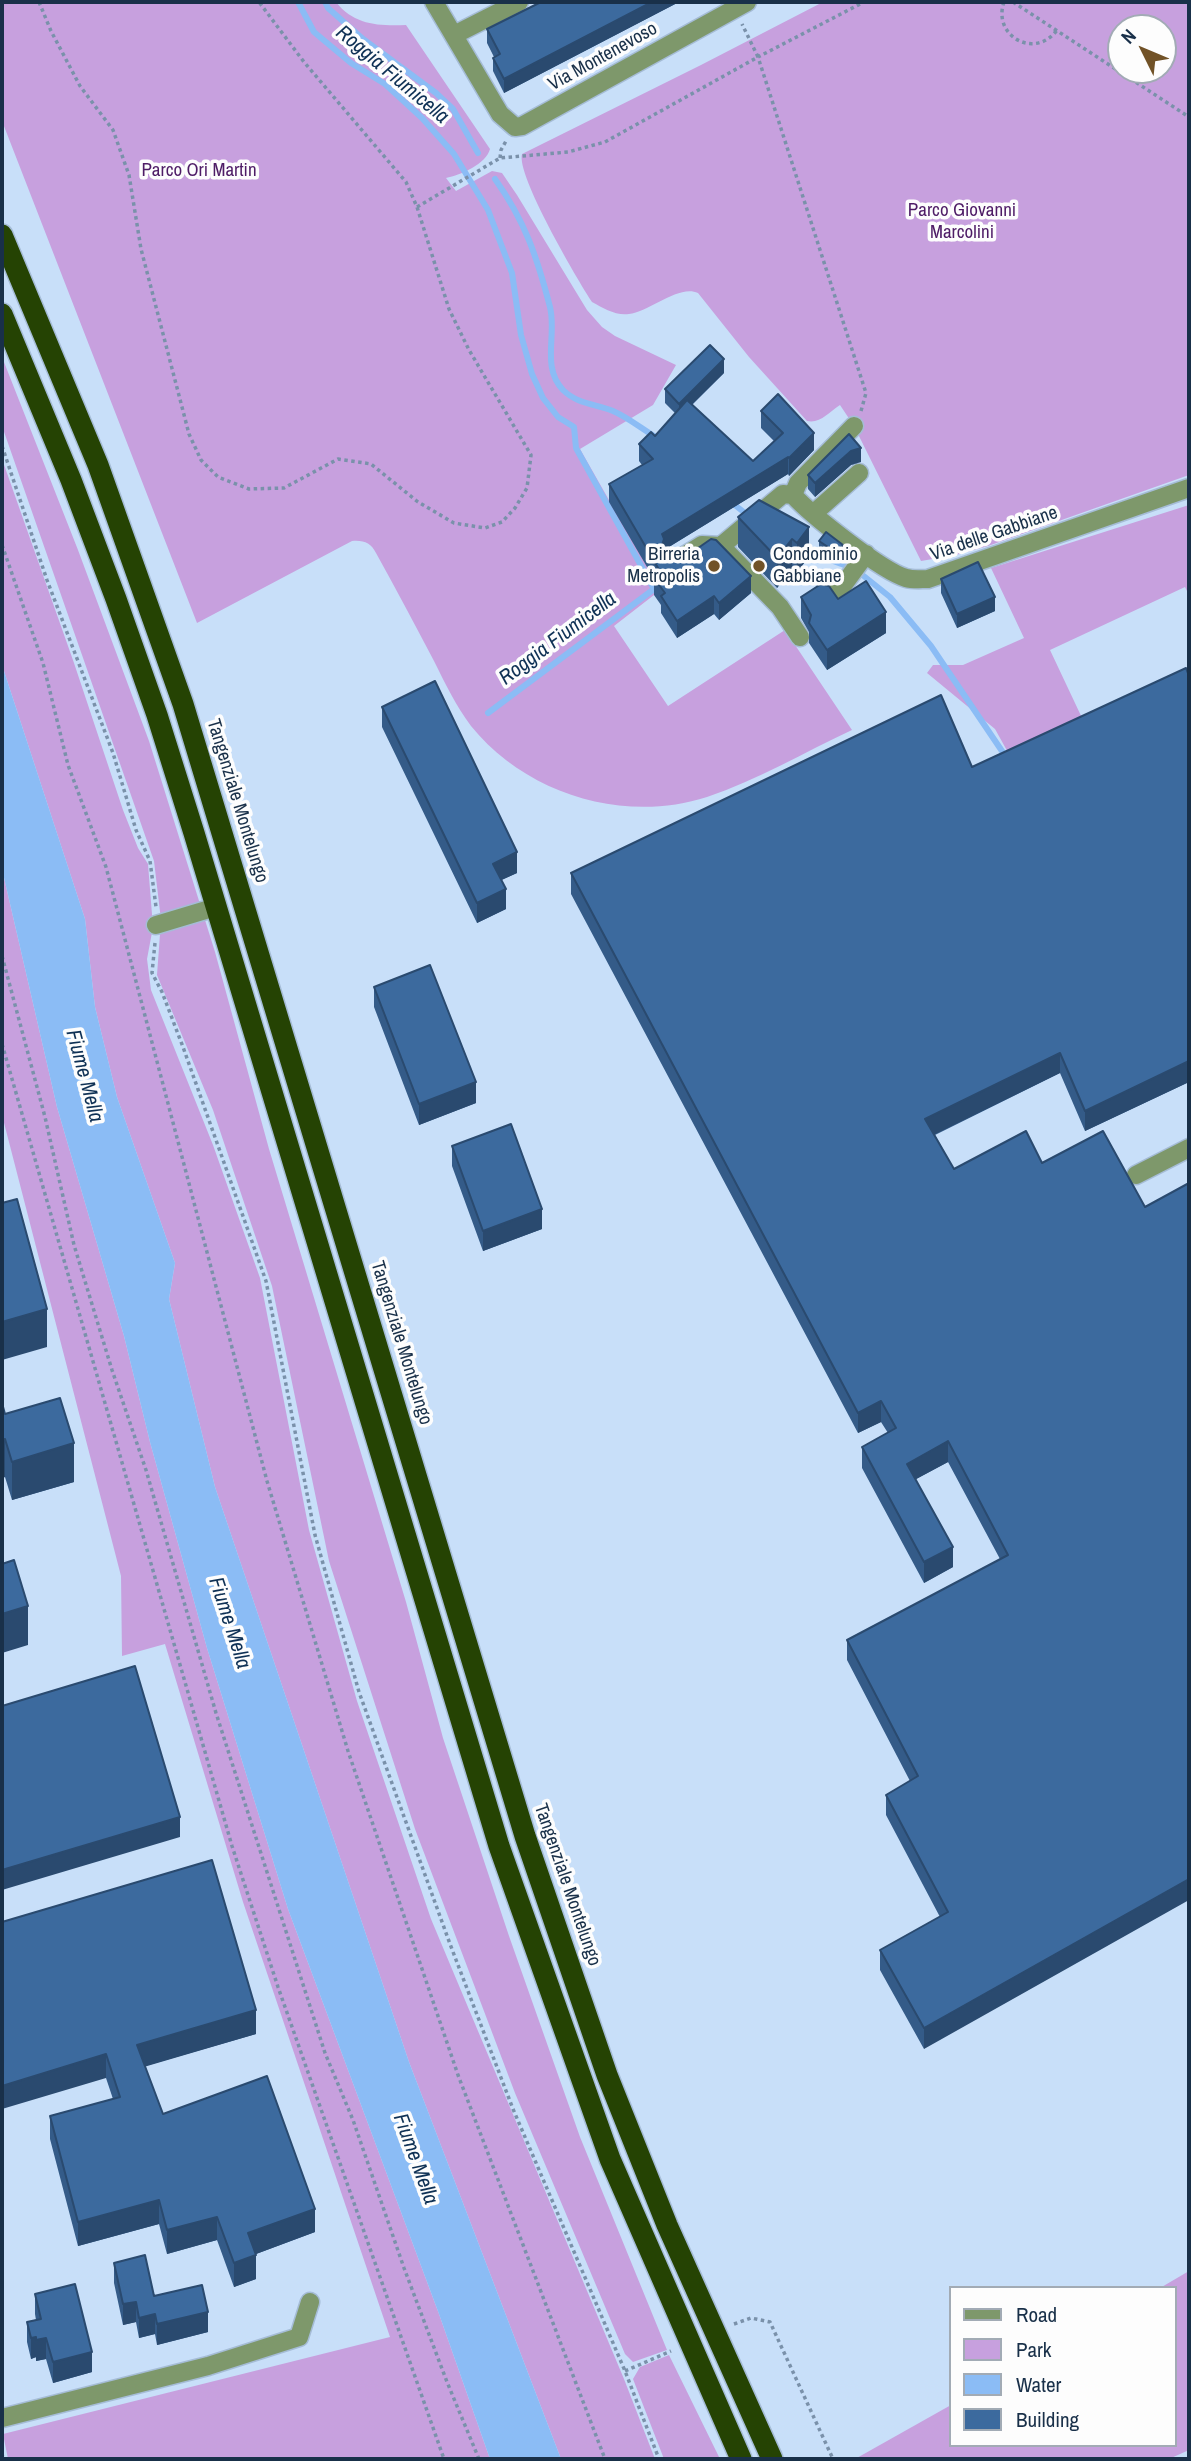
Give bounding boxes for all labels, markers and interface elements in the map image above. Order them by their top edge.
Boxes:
north arrow [1107,14,1177,84]
street label: Via Montenevoso [545,18,661,96]
water label: Roggia Fiumicella [330,20,454,130]
text: N [1115,23,1141,49]
park label: Parco Ori Martin [141,160,257,182]
park label: Parco Giovanni Marcolini [908,200,1016,244]
street label: Via delle Gabbiane [927,502,1061,566]
place label: Birreria Metropolis [627,544,700,588]
place label: Condominio Gabbiane [773,544,858,588]
marker: Birreria Metropolis [706,558,722,574]
marker: Condominio Gabbiane [751,558,767,574]
water label: Roggia Fiumicella [495,587,621,691]
street label: Tangenziale Montelungo [201,716,273,886]
water label: Fiume Mella [60,1027,108,1125]
street label: Tangenziale Montelungo [365,1258,437,1428]
water label: Fiume Mella [202,1574,256,1672]
street label: Tangenziale Montelungo [529,1801,605,1969]
water label: Fiume Mella [387,2110,443,2208]
legend [950,2286,1177,2447]
text: Road [1016,2300,1057,2329]
text: Park [1016,2335,1051,2364]
text: Water [1016,2370,1061,2399]
text: Building [1016,2405,1079,2434]

